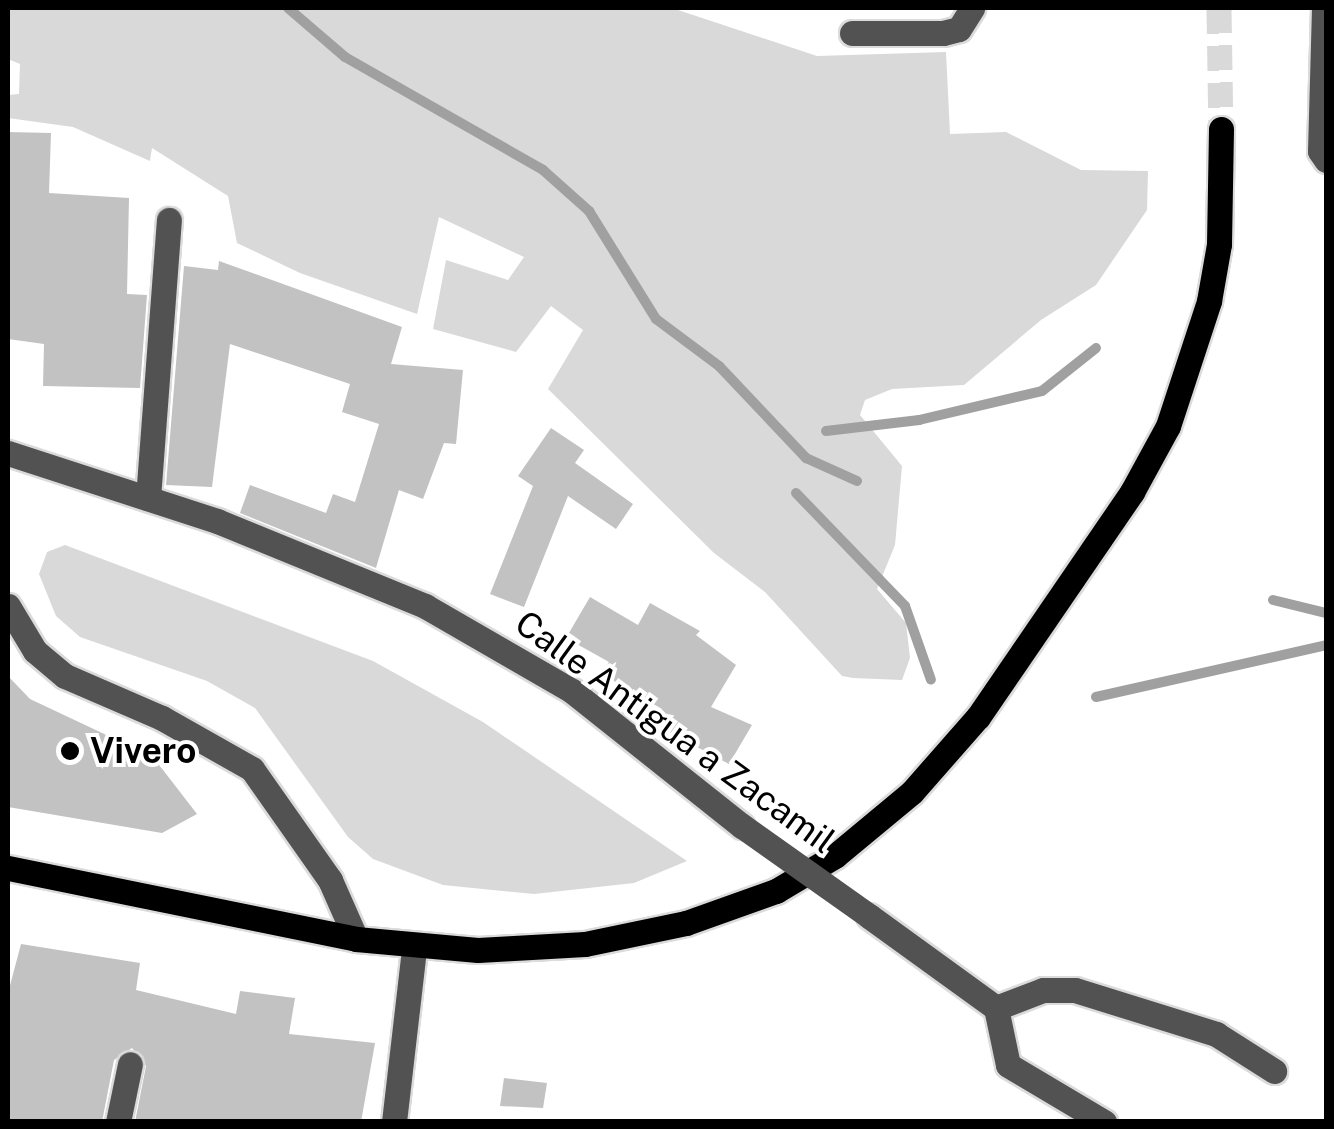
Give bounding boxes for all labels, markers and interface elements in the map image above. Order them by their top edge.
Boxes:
street label: Calle Antigua a Zacamil [507,602,843,862]
place label: Vivero [90,730,196,772]
marker: Vivero [59,740,81,762]

